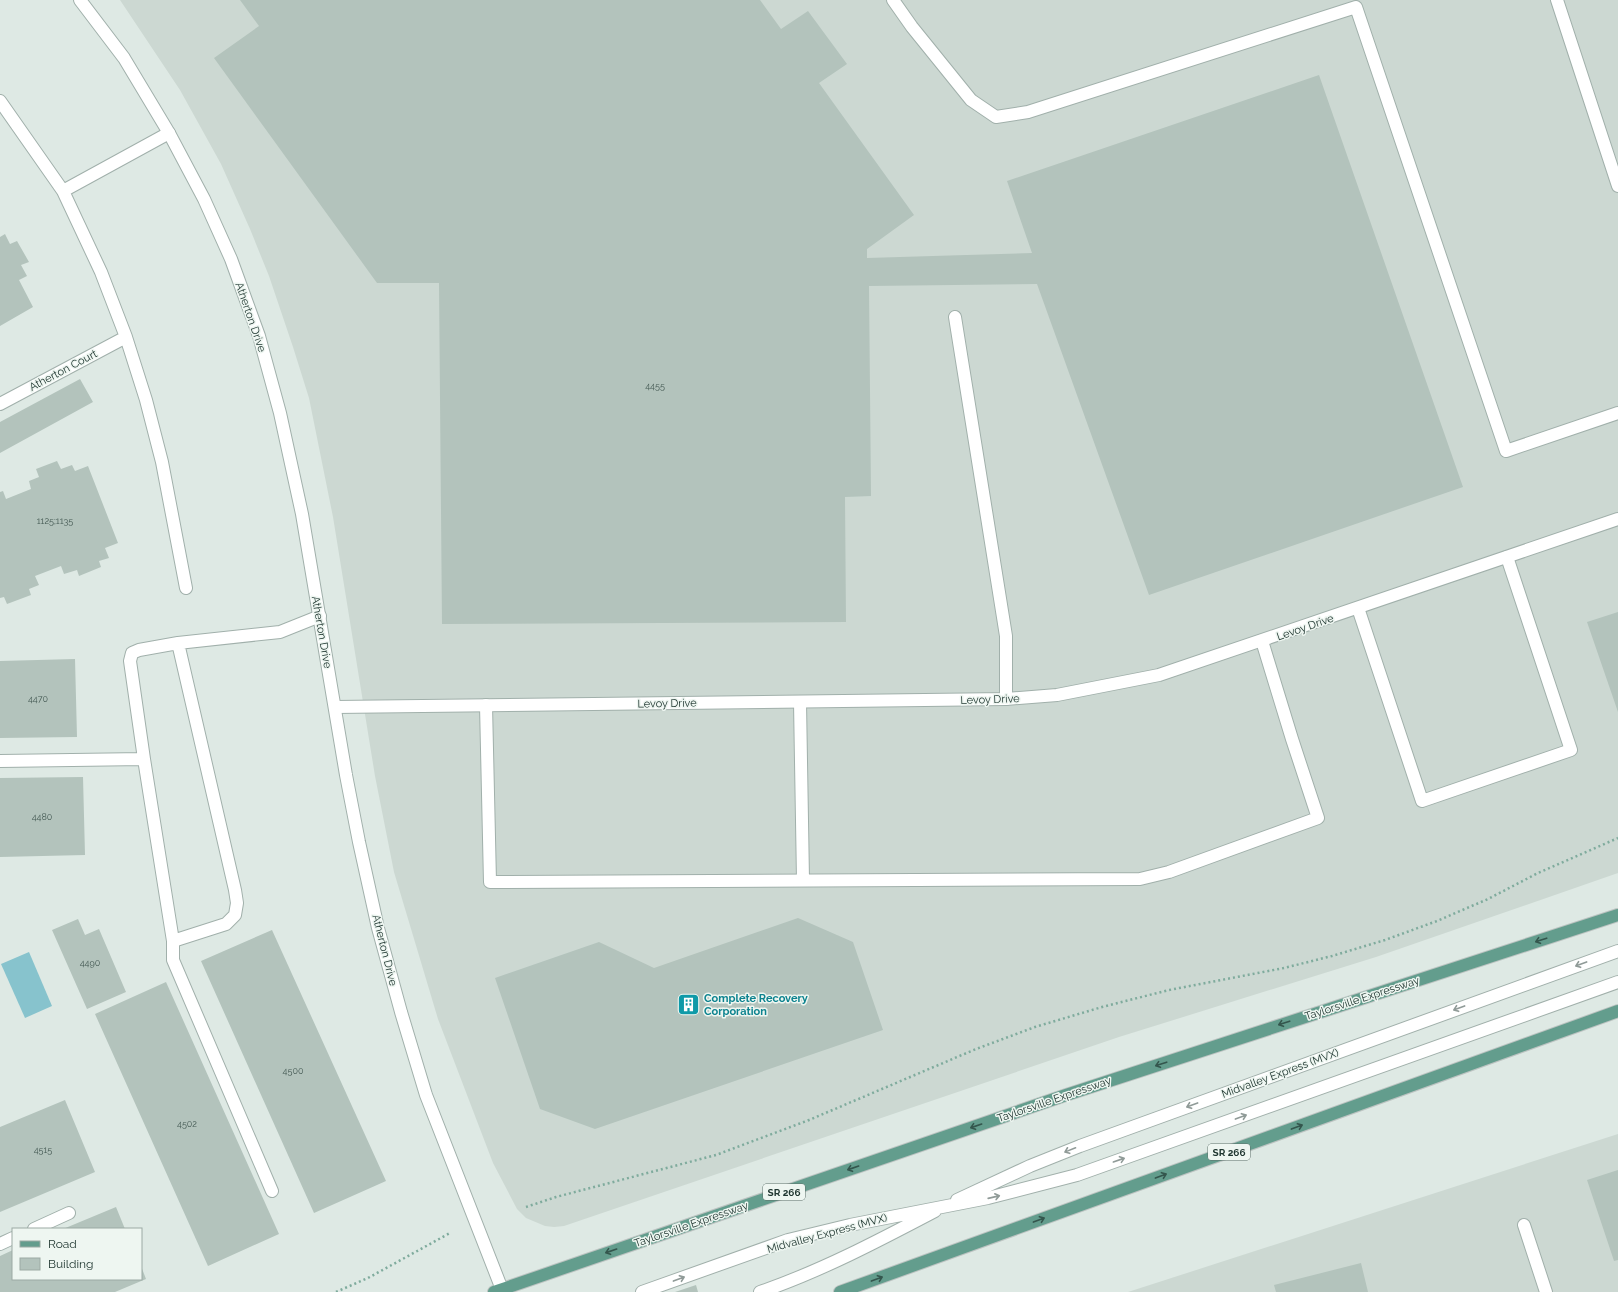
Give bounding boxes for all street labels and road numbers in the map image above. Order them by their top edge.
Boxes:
street label: Atherton Drive [232,280,269,354]
street label: Atherton Court [27,347,100,394]
street label: Atherton Drive [309,595,334,670]
street label: Levoy Drive [1275,611,1336,643]
street label: Levoy Drive [960,692,1020,707]
street label: Levoy Drive [637,696,697,711]
street label: Atherton Drive [369,913,400,988]
street label: Taylorsville Expressway [1303,974,1421,1023]
street label: Midvalley Express (MVX) [1220,1046,1341,1101]
street label: Taylorsville Expressway [995,1074,1113,1125]
road number: SR 266 [1208,1144,1250,1160]
road number: SR 266 [763,1184,805,1200]
street label: Taylorsville Expressway [632,1199,750,1250]
street label: Midvalley Express (MVX) [766,1211,889,1256]

